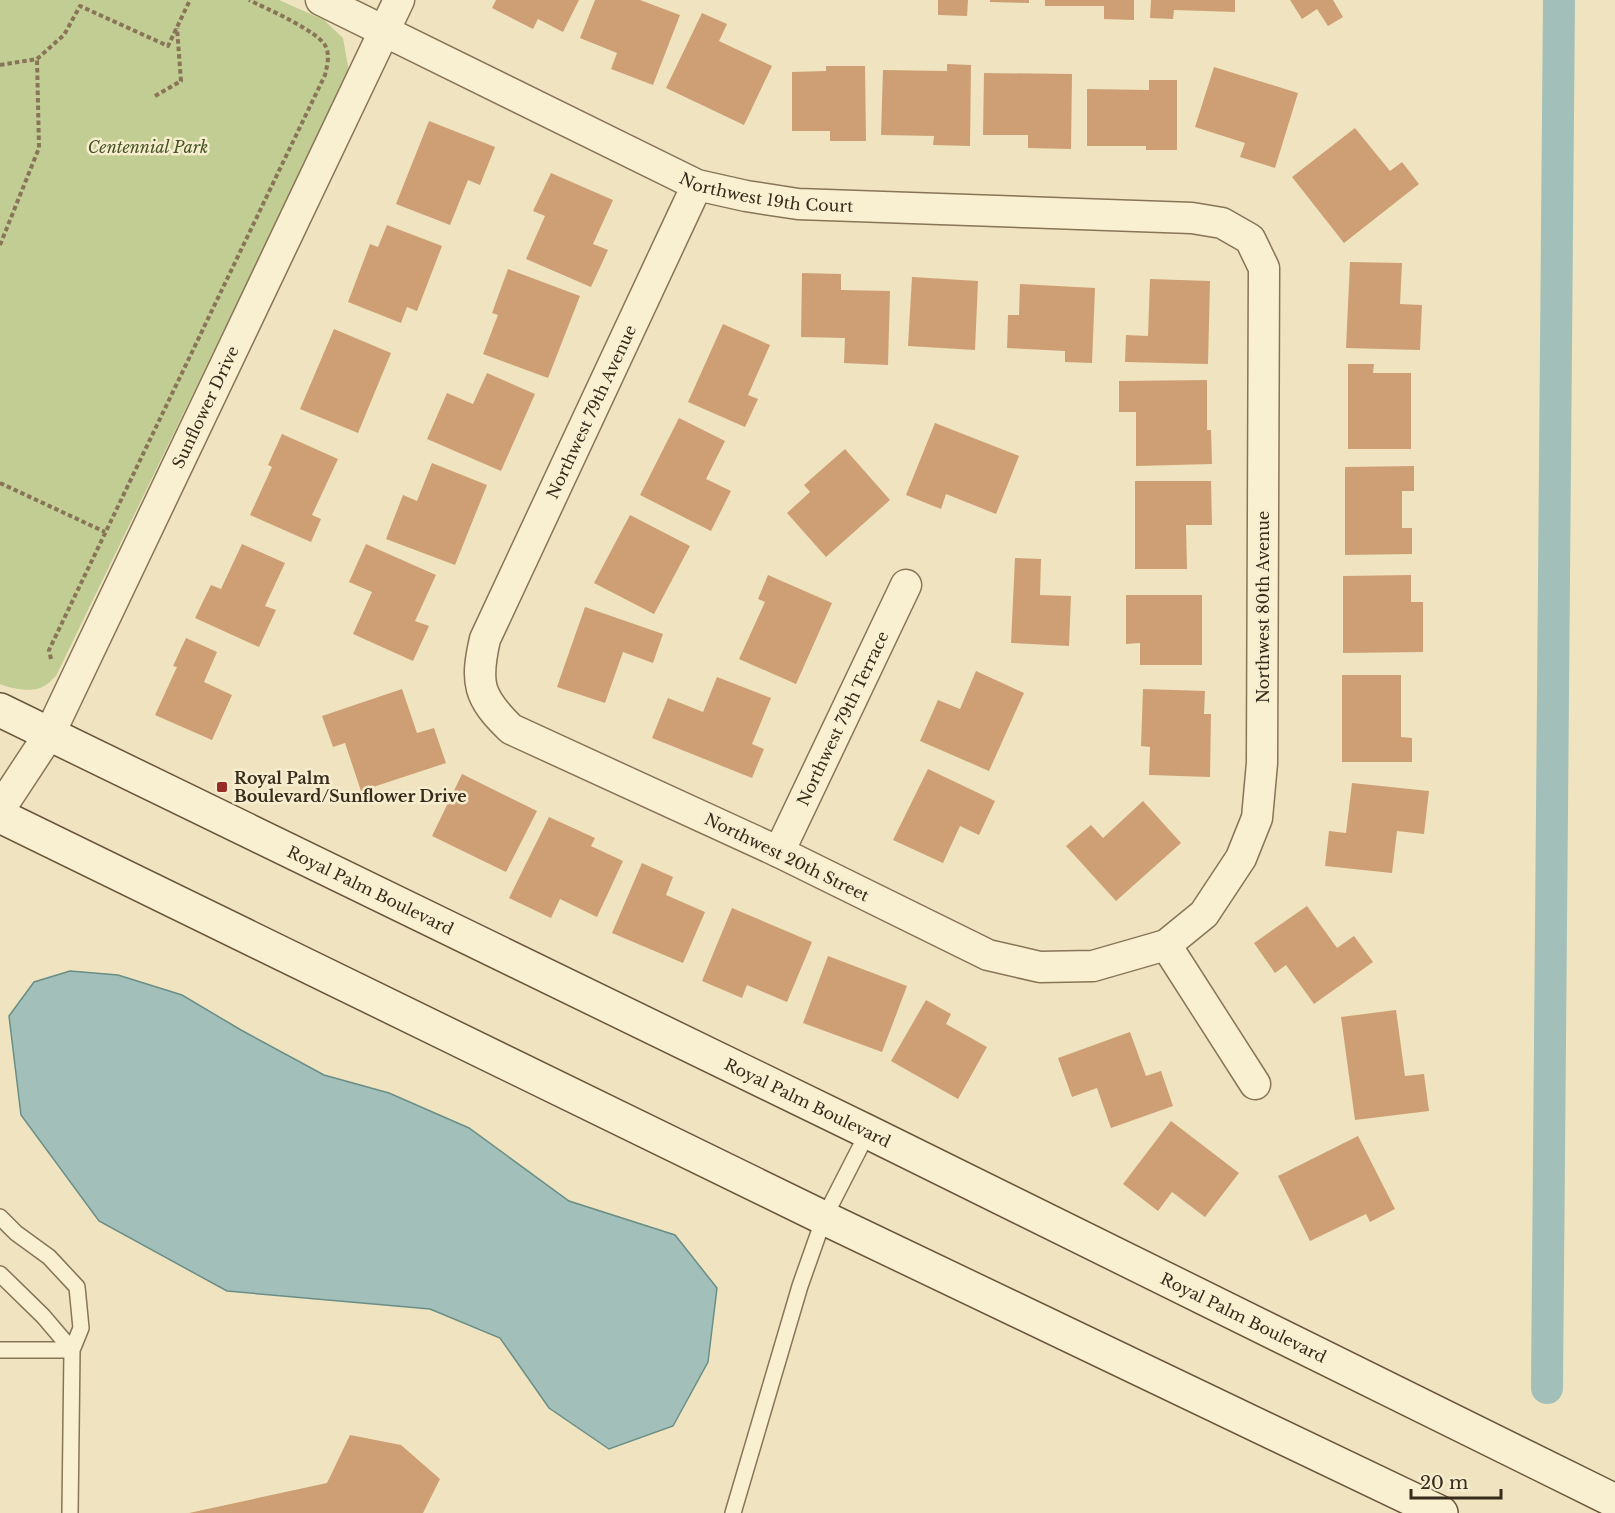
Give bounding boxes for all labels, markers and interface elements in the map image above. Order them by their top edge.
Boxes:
park label: Centennial Park [88,137,208,157]
street label: Northwest 19th Court [676,168,854,216]
street label: Northwest 79th Avenue [542,322,640,502]
street label: Sunflower Drive [168,343,243,471]
street label: Northwest 80th Avenue [1253,511,1273,703]
street label: Northwest 79th Terrace [793,628,893,809]
place label: Royal Palm Boulevard/Sunflower Drive [234,768,467,806]
marker: Royal Palm Boulevard/Sunflower Drive [215,780,229,794]
street label: Northwest 20th Street [702,809,872,905]
street label: Royal Palm Boulevard [284,841,457,939]
street label: Royal Palm Boulevard [721,1054,894,1152]
street label: Royal Palm Boulevard [1157,1268,1330,1367]
scale bar [1411,1462,1501,1500]
text: 20 m [1420,1472,1468,1494]

